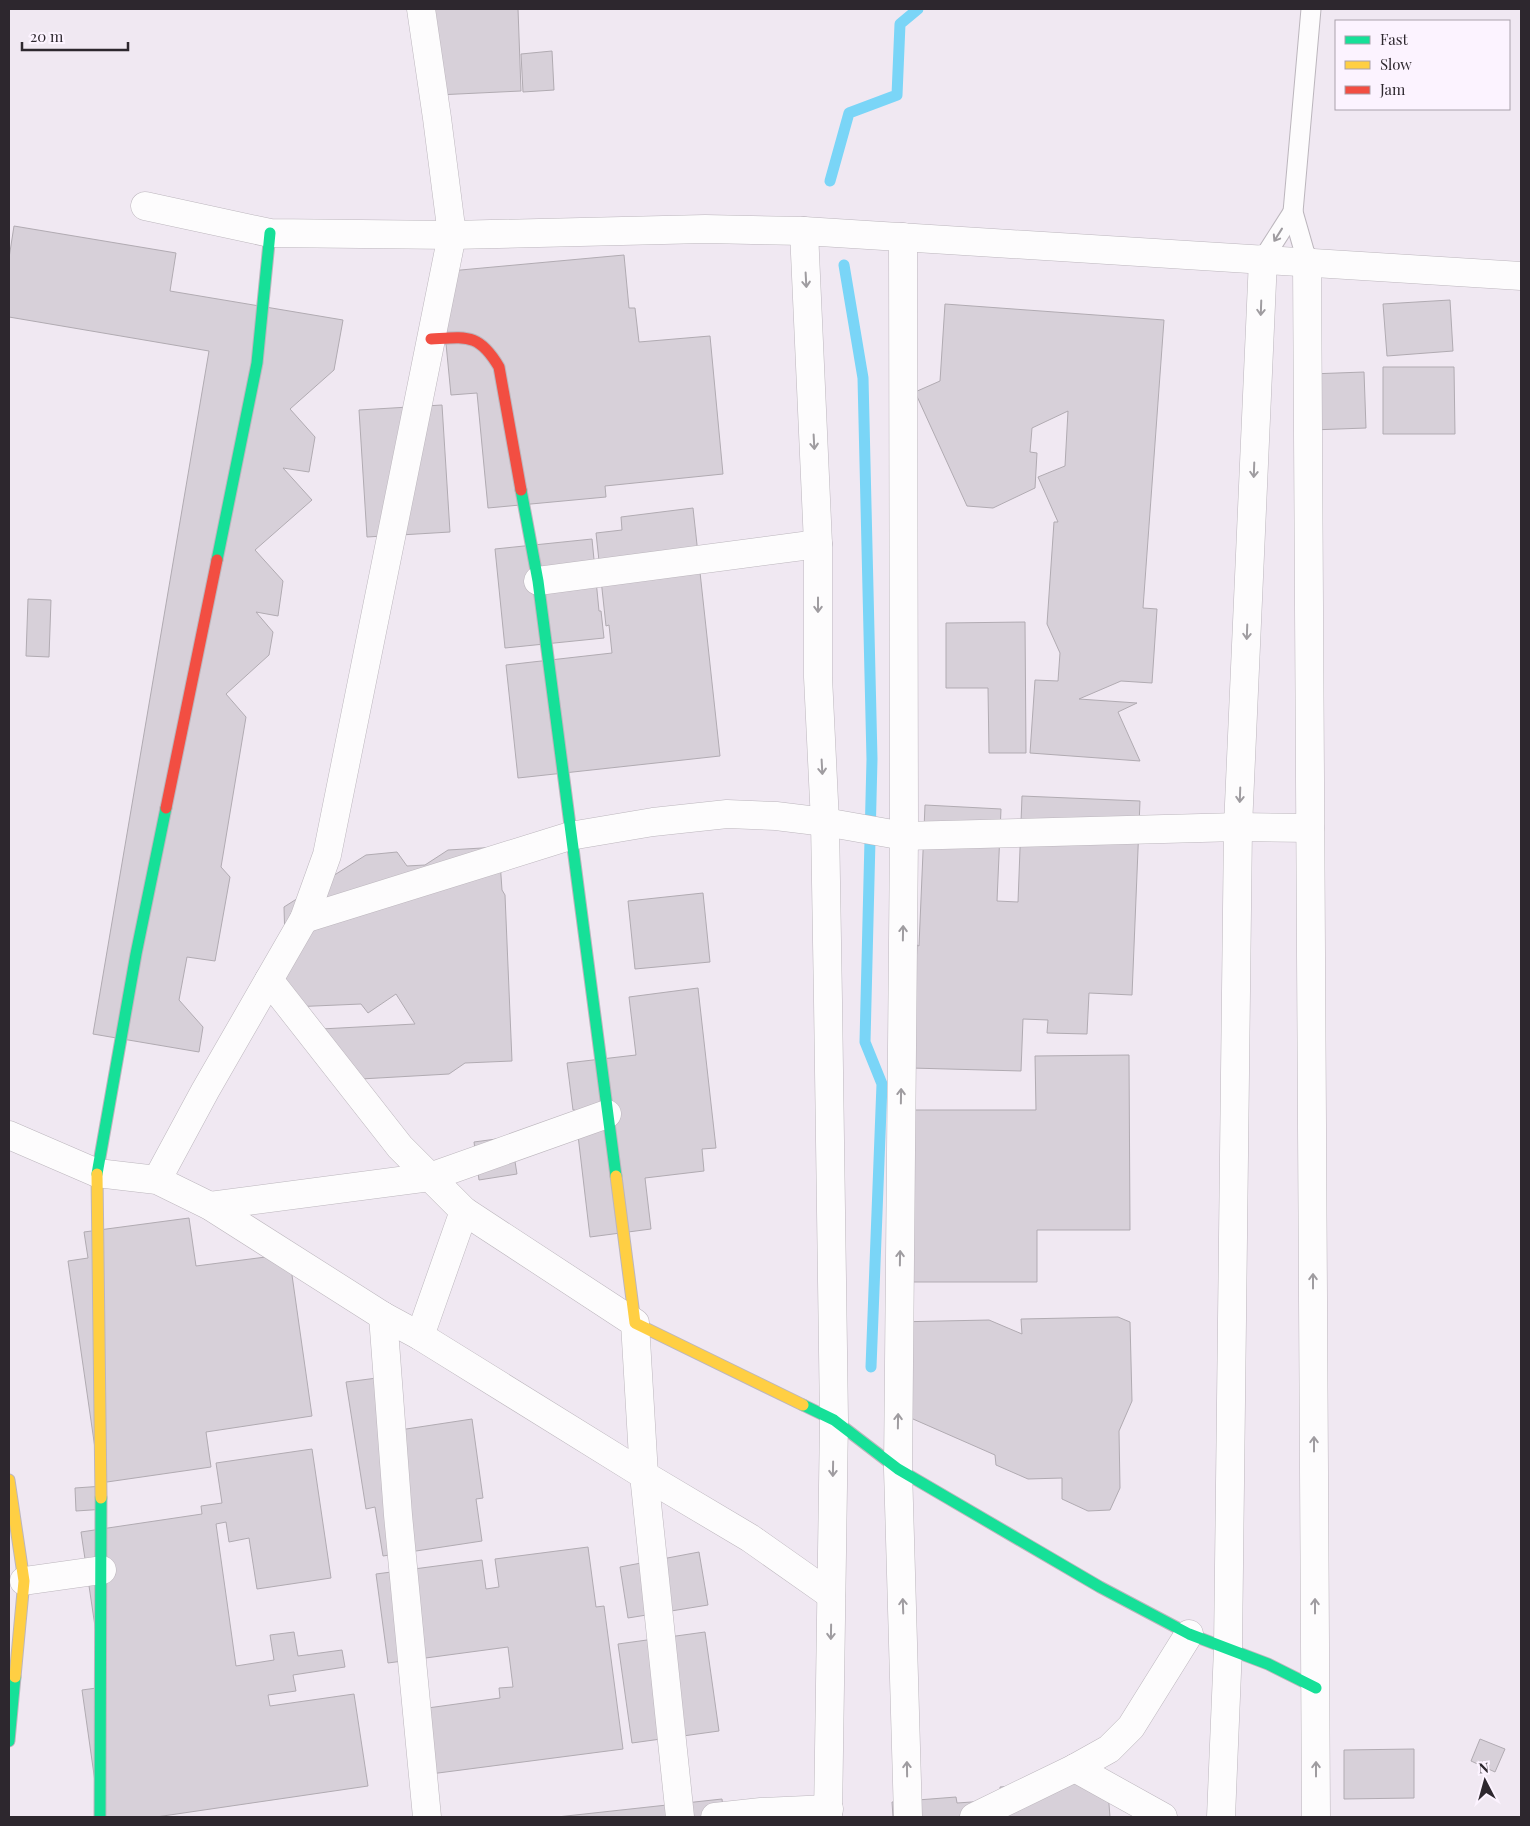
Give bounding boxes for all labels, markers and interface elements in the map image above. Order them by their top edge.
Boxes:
scale bar [22,20,129,52]
legend [1335,20,1510,110]
text: 20 m [30,26,64,46]
text: Fast [1380,29,1409,49]
text: Slow [1380,54,1412,74]
text: Jam [1379,79,1406,99]
one-way arrow [1272,228,1282,242]
one-way arrow [802,272,811,288]
one-way arrow [1256,299,1265,315]
one-way arrow [809,434,818,450]
one-way arrow [1249,462,1258,478]
one-way arrow [813,596,823,612]
one-way arrow [1242,624,1251,640]
one-way arrow [817,759,826,775]
one-way arrow [1235,786,1244,802]
one-way arrow [898,925,908,942]
one-way arrow [896,1088,906,1104]
one-way arrow [895,1250,905,1266]
one-way arrow [1308,1273,1318,1290]
one-way arrow [893,1413,903,1429]
one-way arrow [1309,1436,1319,1452]
one-way arrow [828,1460,838,1477]
one-way arrow [898,1598,907,1614]
one-way arrow [1310,1598,1320,1614]
one-way arrow [826,1623,836,1639]
north arrow [1460,1756,1510,1806]
text: N [1478,1758,1490,1778]
one-way arrow [902,1761,912,1777]
one-way arrow [1311,1761,1321,1777]

